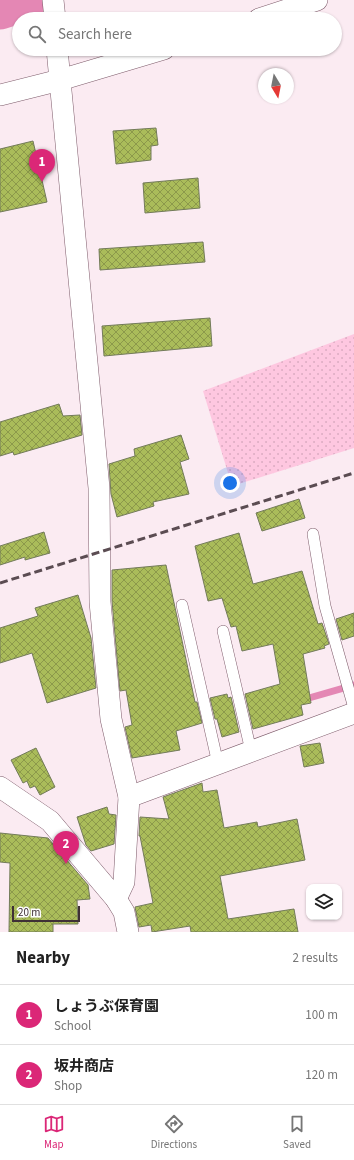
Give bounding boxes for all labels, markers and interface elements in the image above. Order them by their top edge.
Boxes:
search box [12,12,342,56]
icon: search [26,23,48,45]
text: Search here [58,24,132,45]
north arrow [258,68,294,104]
pin: 1 [29,149,55,182]
your location [220,473,240,493]
pin: 2 [53,831,79,864]
map controls [306,884,342,920]
button: layers [306,884,342,920]
scale bar [12,904,80,923]
text: 20 m [18,905,40,920]
text: Nearby [16,946,70,970]
text: 2 results [293,949,338,967]
text: しょうぶ保育園 [54,996,159,1017]
text: 1 [26,1006,32,1024]
text: 100 m [305,1006,338,1024]
text: School [54,1017,91,1035]
text: 坂井商店 [54,1056,114,1077]
text: 2 [26,1066,32,1084]
text: 120 m [305,1066,338,1084]
text: Shop [54,1077,82,1095]
tab: Map [43,1113,65,1152]
tab: Directions [151,1113,197,1152]
tab: Saved [283,1113,311,1152]

